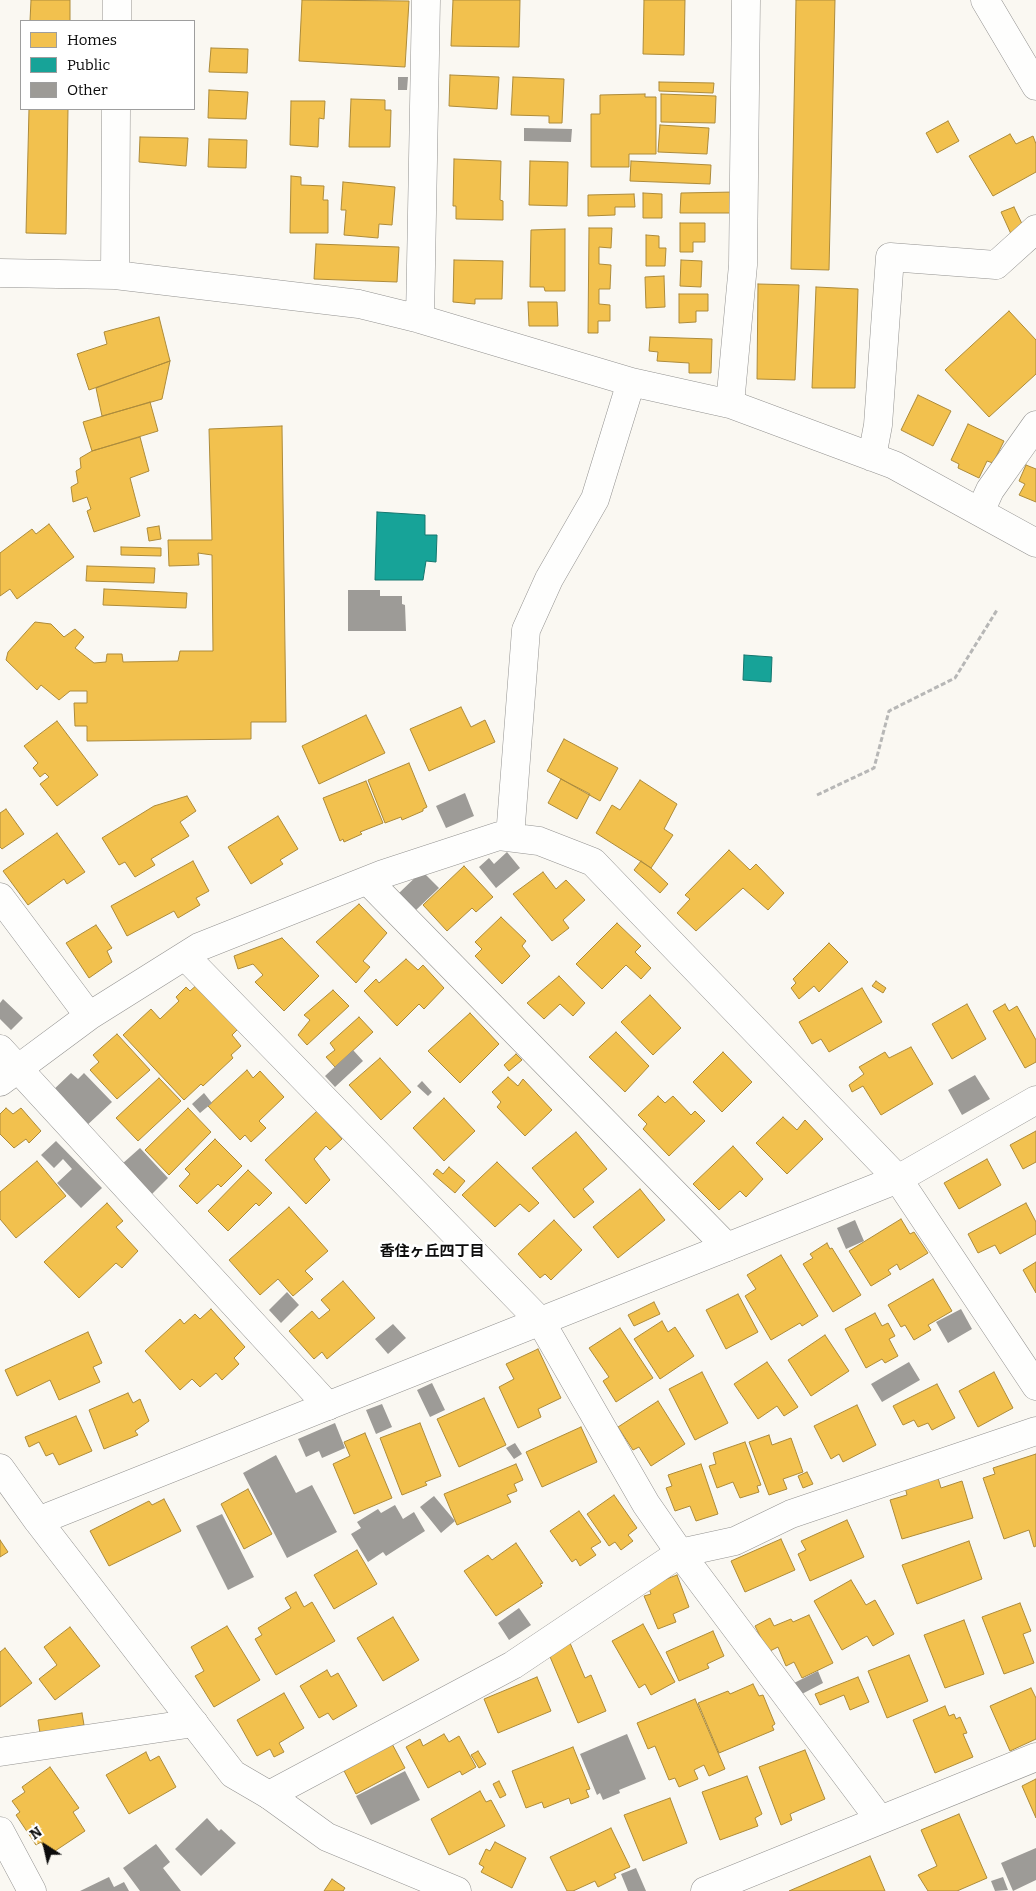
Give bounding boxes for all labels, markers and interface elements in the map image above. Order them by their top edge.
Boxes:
legend [20,20,195,110]
text: Homes [67,31,117,49]
text: Public [67,56,110,74]
text: Other [67,81,108,99]
district label: 香住ヶ丘四丁目 [380,1243,484,1261]
north arrow [20,1821,70,1871]
text: N [27,1823,45,1843]

